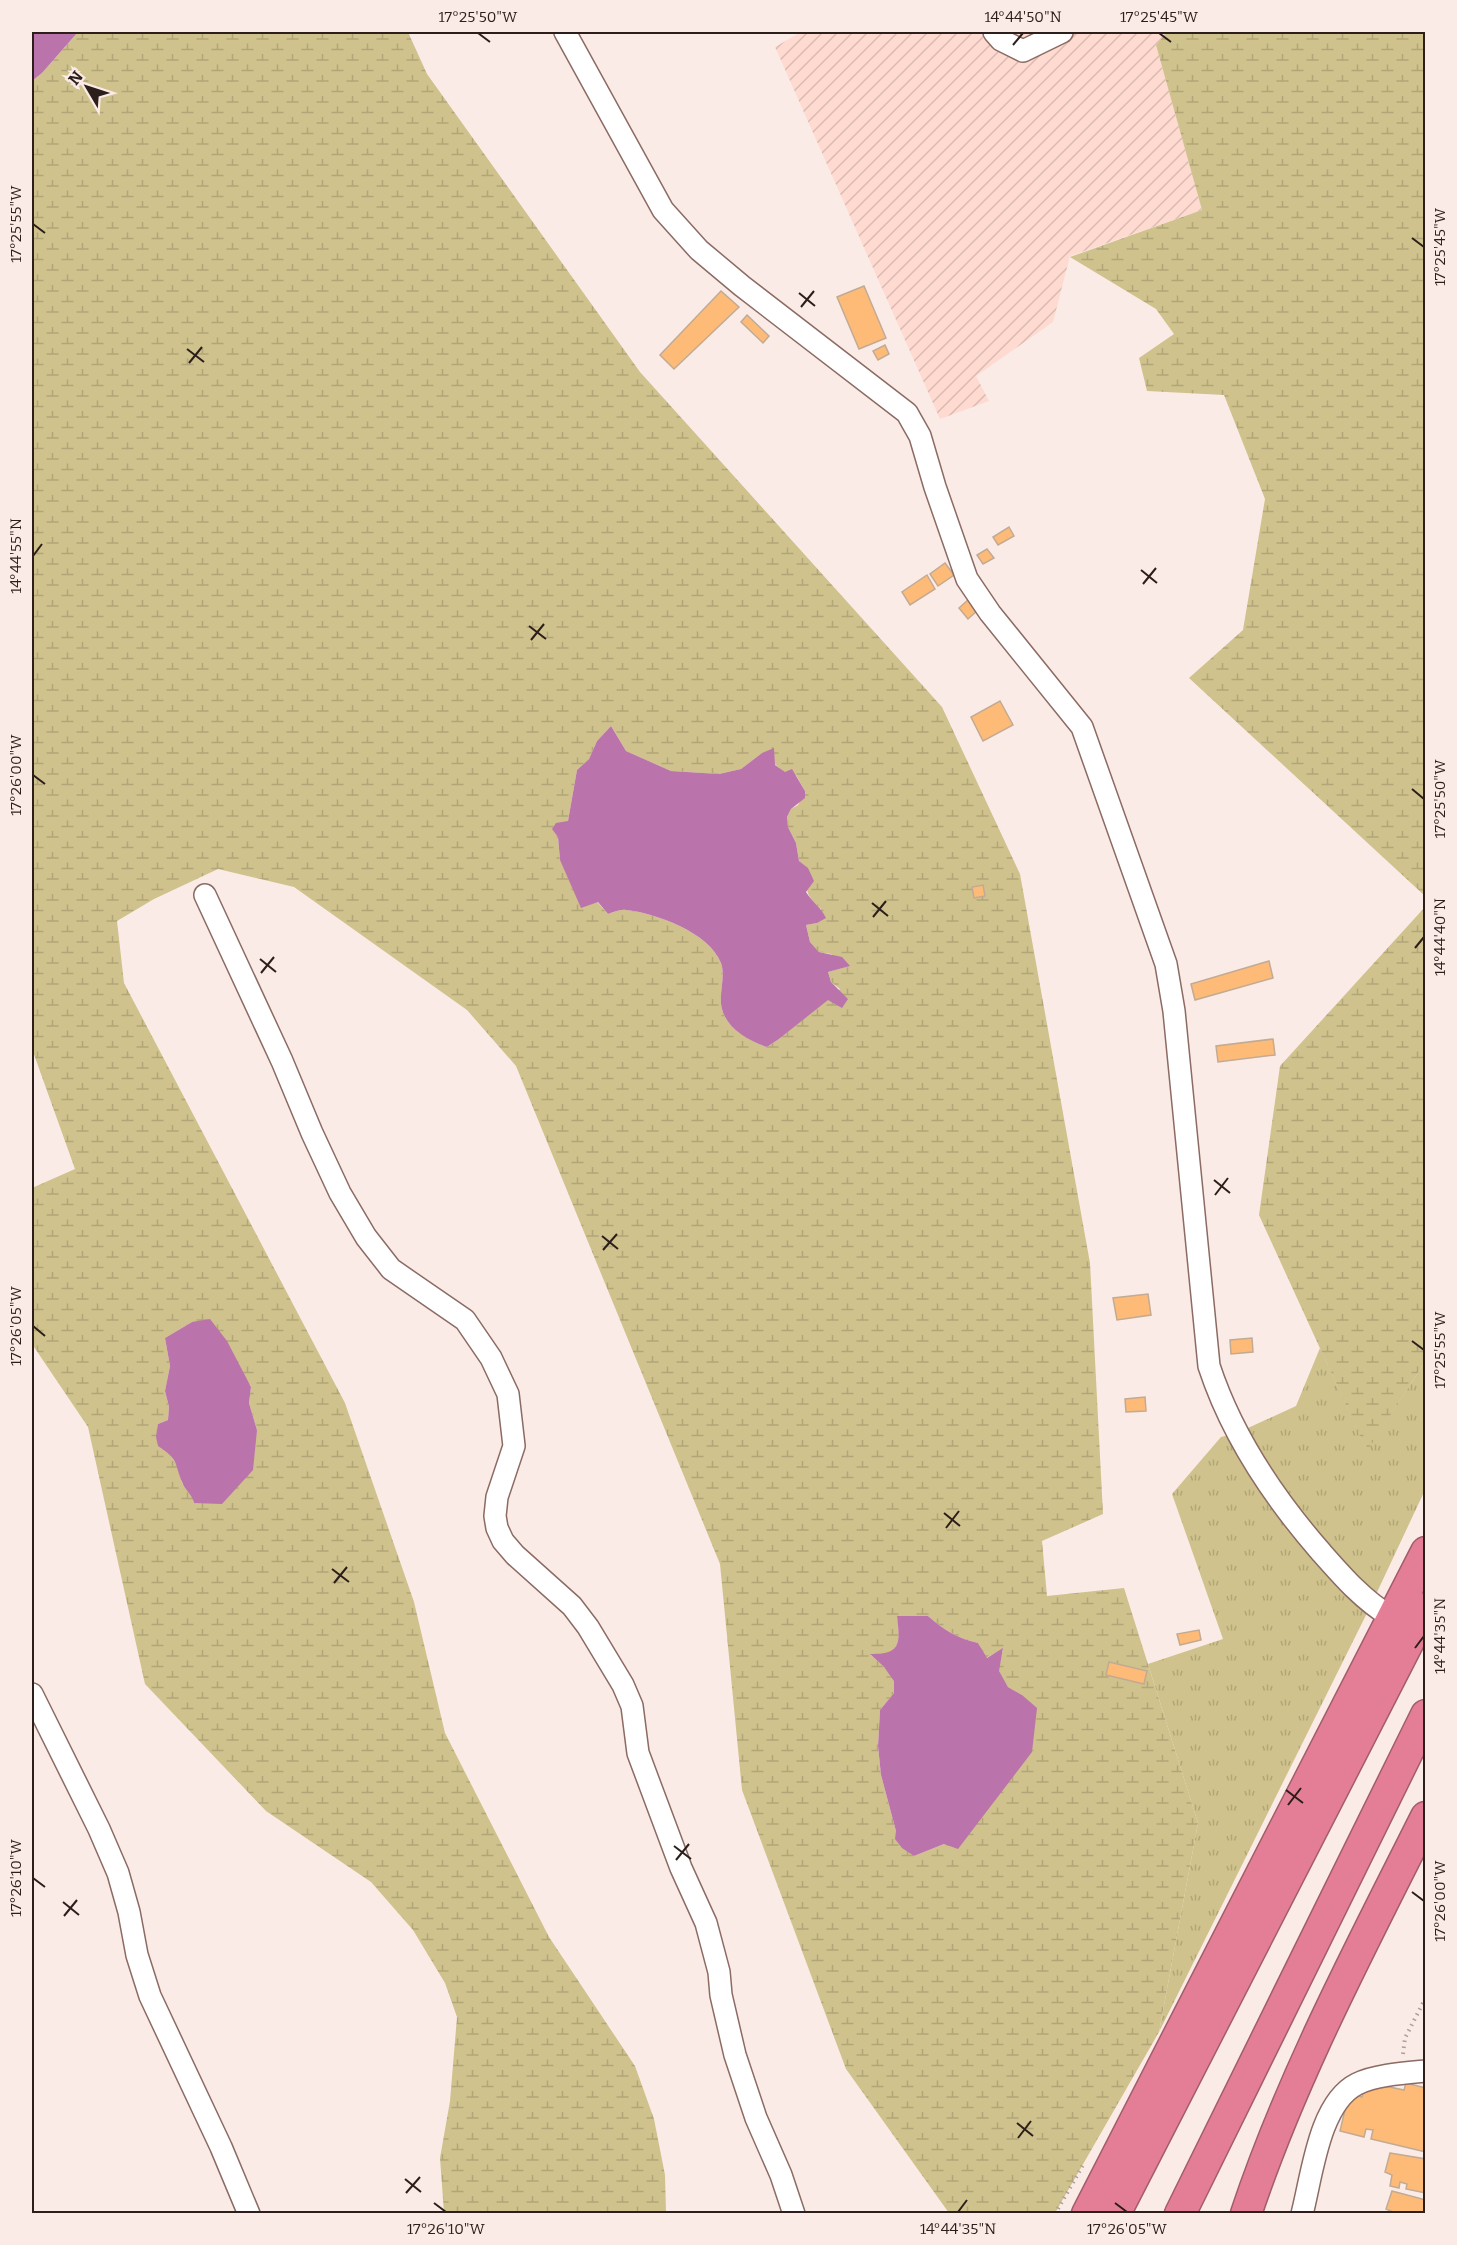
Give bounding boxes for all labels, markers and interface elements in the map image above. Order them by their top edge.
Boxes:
text: 17°25'50"W [438,8,518,26]
text: 14°44'50"N [984,8,1062,26]
text: 17°25'45"W [1120,8,1199,26]
north arrow [57,57,117,117]
text: N [64,67,87,89]
text: 17°25'55"W [7,185,25,263]
text: 17°25'45"W [1431,207,1449,286]
text: 14°44'55"N [7,518,25,594]
text: 17°26'00"W [7,734,25,816]
text: 17°25'50"W [1431,759,1449,839]
text: 14°44'40"N [1431,898,1449,976]
text: 17°26'05"W [7,1285,25,1366]
text: 17°25'55"W [1431,1311,1449,1389]
text: 14°44'35"N [1431,1598,1449,1674]
text: 17°26'10"W [7,1838,25,1917]
text: 17°26'00"W [1431,1860,1449,1942]
text: 17°26'10"W [407,2220,486,2238]
text: 14°44'35"N [920,2220,996,2238]
text: 17°26'05"W [1087,2220,1168,2238]

